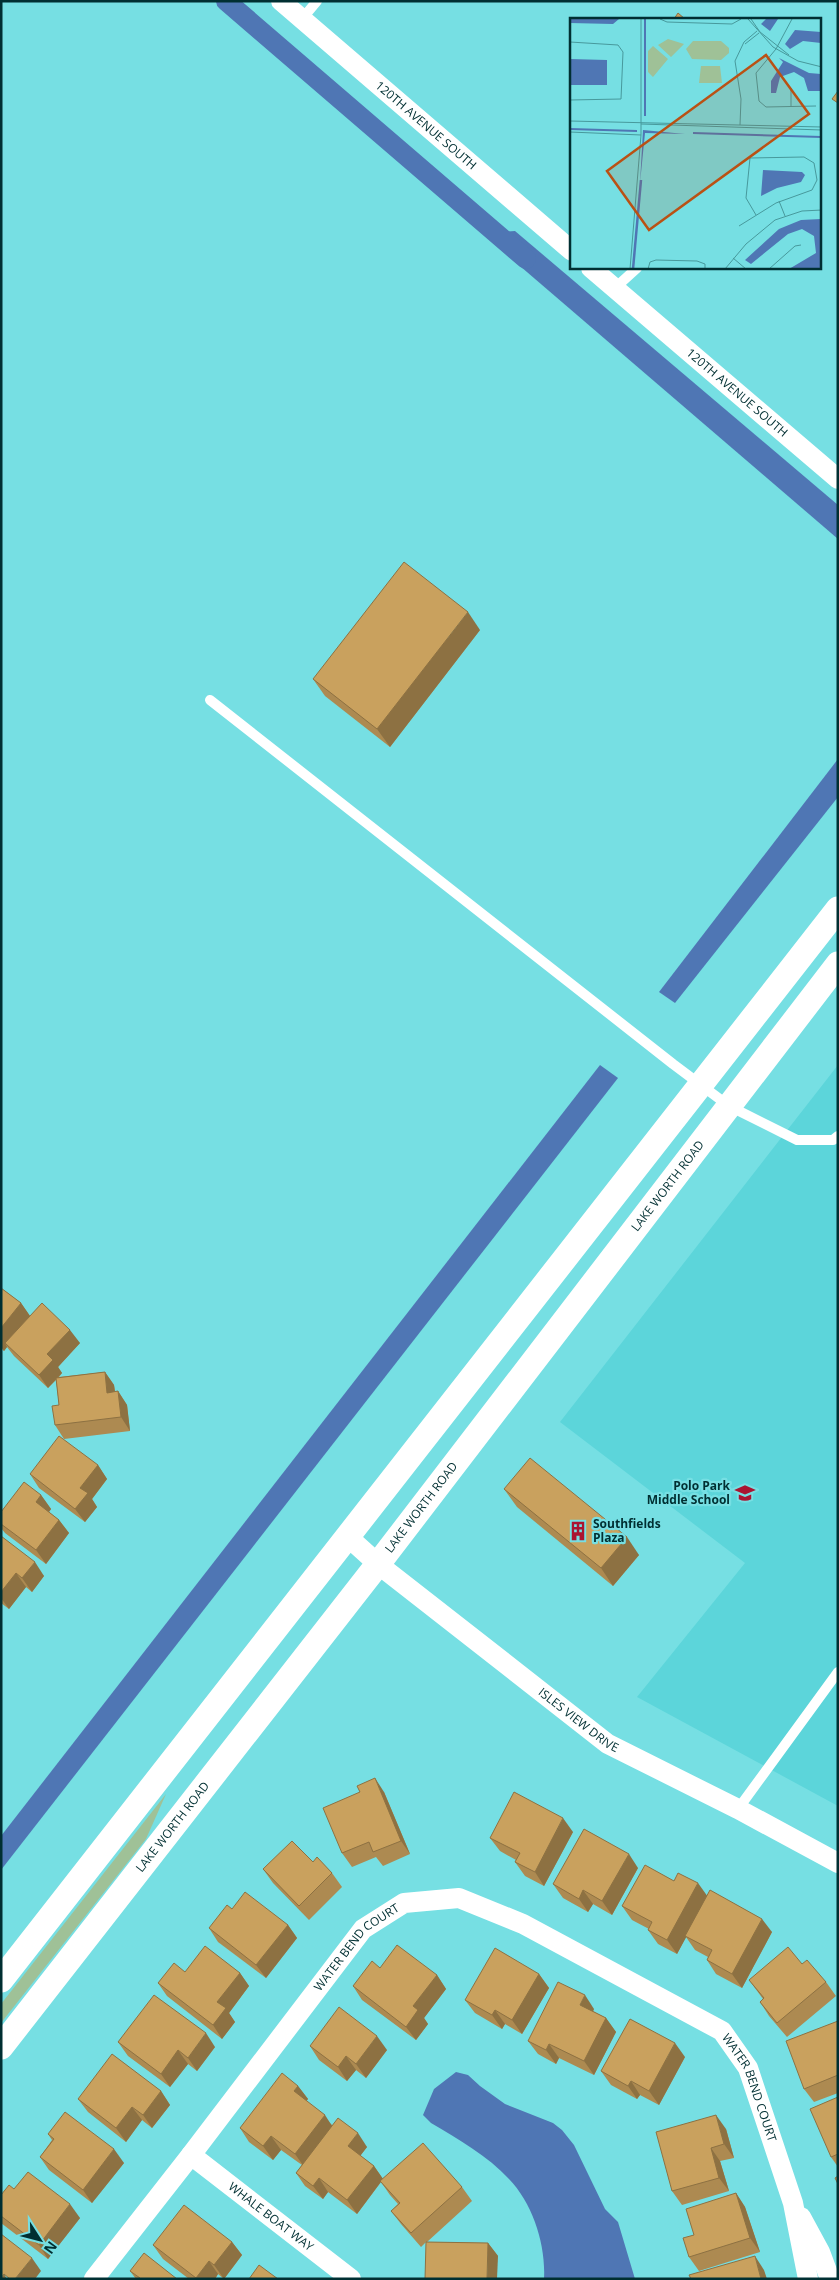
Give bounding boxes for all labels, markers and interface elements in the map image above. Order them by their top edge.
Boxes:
inset map [570,18,822,269]
street label: 120TH AVENUE SOUTH [372,77,480,173]
street label: 120TH AVENUE SOUTH [683,344,792,440]
street label: LAKE WORTH ROAD [627,1137,708,1235]
street label: LAKE WORTH ROAD [381,1458,461,1556]
place label: Polo Park Middle School [647,1477,731,1508]
school or university icon: Polo Park Middle School [734,1482,756,1504]
place label: Southfields Plaza [593,1515,661,1546]
building icon: Southfields Plaza [567,1520,589,1542]
street label: ISLES VIEW DRIVE [535,1684,622,1756]
street label: LAKE WORTH ROAD [132,1778,213,1876]
street label: WATER BEND COURT [310,1899,403,1994]
street label: WATER BEND COURT [718,2030,781,2144]
street label: WHALE BOAT WAY [225,2178,317,2255]
north arrow [15,2215,65,2265]
text: N [40,2238,62,2258]

